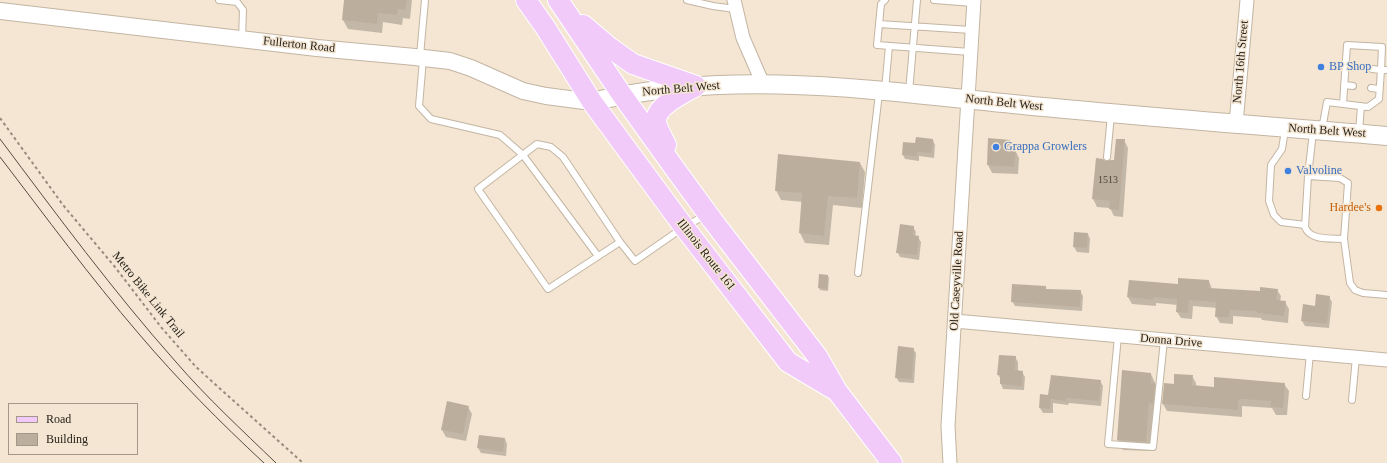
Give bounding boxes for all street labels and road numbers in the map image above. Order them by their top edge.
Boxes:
street label: North 16th Street [1230,20,1252,104]
street label: Fullerton Road [262,34,336,56]
street label: North Belt West [642,78,720,100]
street label: North Belt West [965,92,1043,114]
street label: North Belt West [1288,121,1366,141]
street label: Illinois Route 161 [674,216,738,294]
street label: Old Caseyville Road [947,231,967,331]
street label: Metro Bike Link Trail [109,249,187,341]
street label: Donna Drive [1139,331,1203,351]

